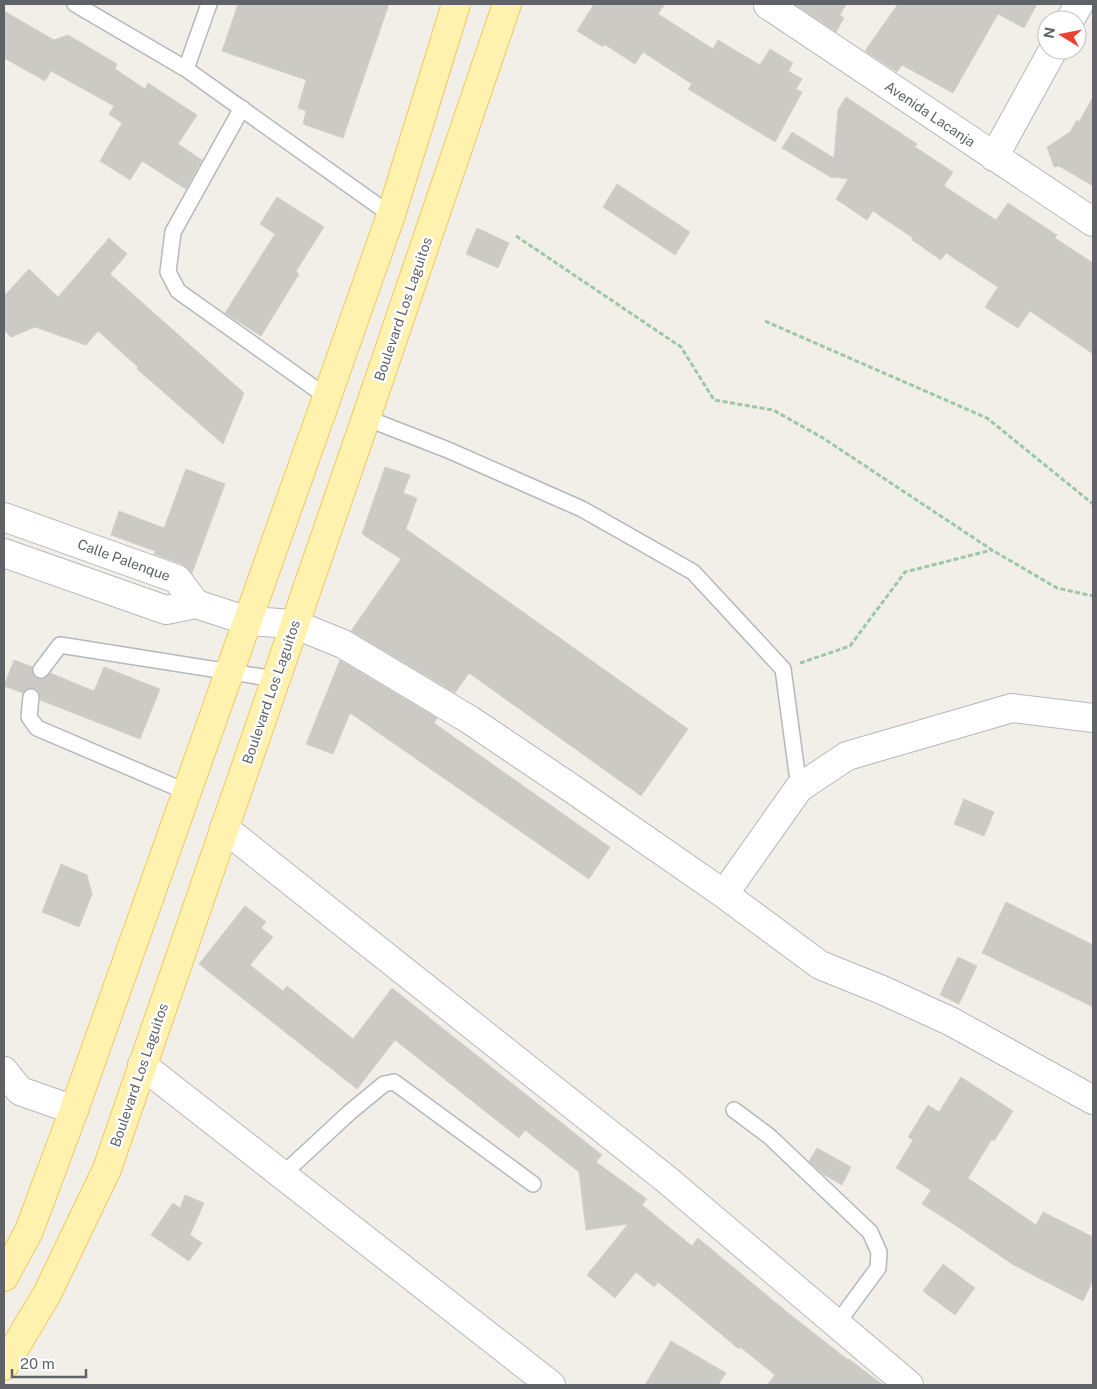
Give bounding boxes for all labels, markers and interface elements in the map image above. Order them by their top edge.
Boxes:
north arrow [1037,10,1087,60]
text: N [1040,26,1058,40]
street label: Avenida Lacanja [882,78,978,150]
street label: Boulevard Los Laguitos [371,235,435,383]
street label: Calle Palenque [76,536,172,584]
street label: Boulevard Los Laguitos [239,618,303,766]
street label: Boulevard Los Laguitos [107,1001,171,1149]
scale bar [12,1346,86,1378]
text: 20 m [20,1355,55,1372]

